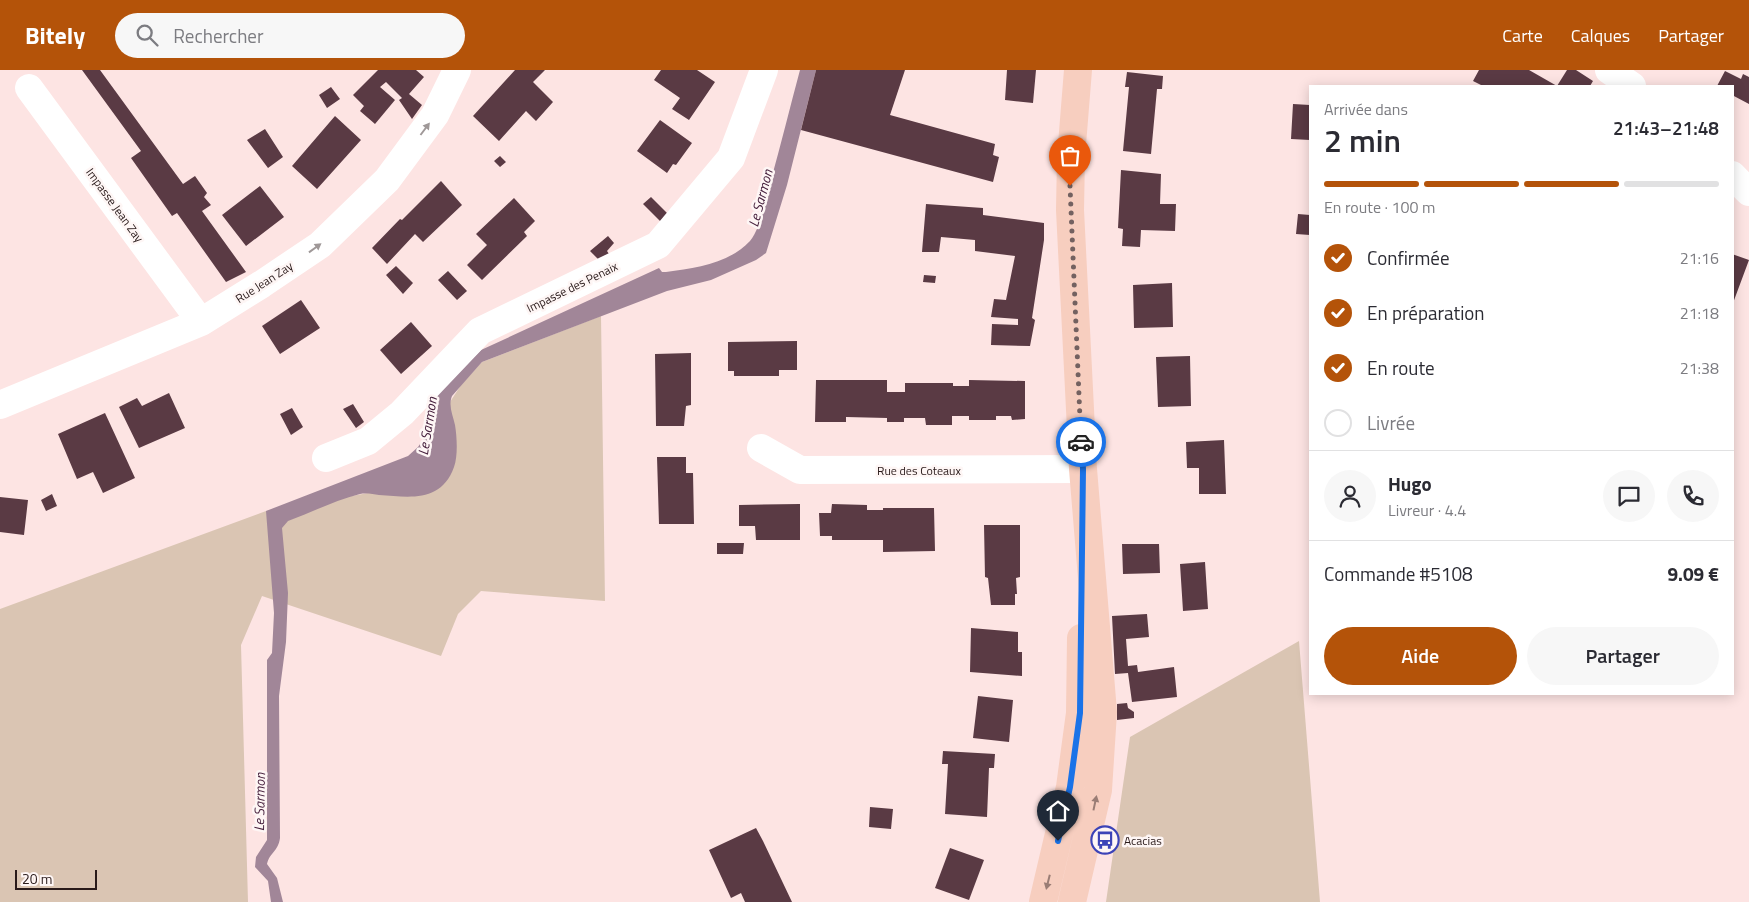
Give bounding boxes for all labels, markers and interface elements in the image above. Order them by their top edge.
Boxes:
search box [115,13,465,58]
text: Bitely [25,17,85,53]
icon: search [133,21,161,49]
text: Rechercher [173,21,264,50]
text: Carte [1502,22,1543,49]
text: Calques [1571,22,1630,49]
text: Partager [1658,22,1724,49]
text: Arrivée dans [1324,97,1408,121]
text: 21:43–21:48 [1613,113,1719,142]
text: 2 min [1324,116,1401,164]
one-way arrow [420,122,430,136]
pin [1049,135,1091,186]
icon: bag [1056,142,1084,170]
street label: Impasse Jean Zay [81,164,149,246]
water label: Le Sarmon [742,166,778,229]
text: En route · 100 m [1324,195,1435,219]
one-way arrow [308,243,322,253]
text: Confirmée [1367,243,1449,272]
icon: check [1324,244,1352,272]
text: 21:16 [1680,246,1719,270]
street label: Rue Jean Zay [231,256,297,308]
street label: Impasse des Penaix [523,256,621,317]
text: En préparation [1367,298,1485,327]
icon: check [1324,299,1352,327]
text: 21:18 [1680,301,1719,325]
text: En route [1367,353,1435,382]
icon: check [1324,354,1352,382]
text: 21:38 [1680,356,1719,380]
water label: Le Sarmon [412,394,442,457]
text: Livrée [1367,408,1415,437]
courier [1056,417,1106,467]
icon: car [1067,428,1095,456]
street label: Rue des Coteaux [877,461,961,480]
text: Hugo [1388,469,1432,498]
button: person [1324,470,1376,522]
button: chat [1603,470,1655,522]
button: phone [1667,470,1719,522]
text: Livreur · 4.4 [1388,498,1466,522]
text: Commande #5108 [1324,559,1473,588]
text: 9.09 € [1667,559,1719,588]
button: Aide [1324,627,1517,685]
button: Partager [1527,627,1719,685]
water label: Le Sarmon [248,772,270,831]
pin [1037,790,1079,841]
one-way arrow [1091,796,1099,811]
icon: home [1044,797,1072,825]
bus stop icon: Acacias [1090,825,1120,855]
place label: Acacias [1124,831,1162,850]
scale bar [15,867,98,890]
text: 20 m [22,868,52,889]
one-way arrow [1044,875,1052,890]

